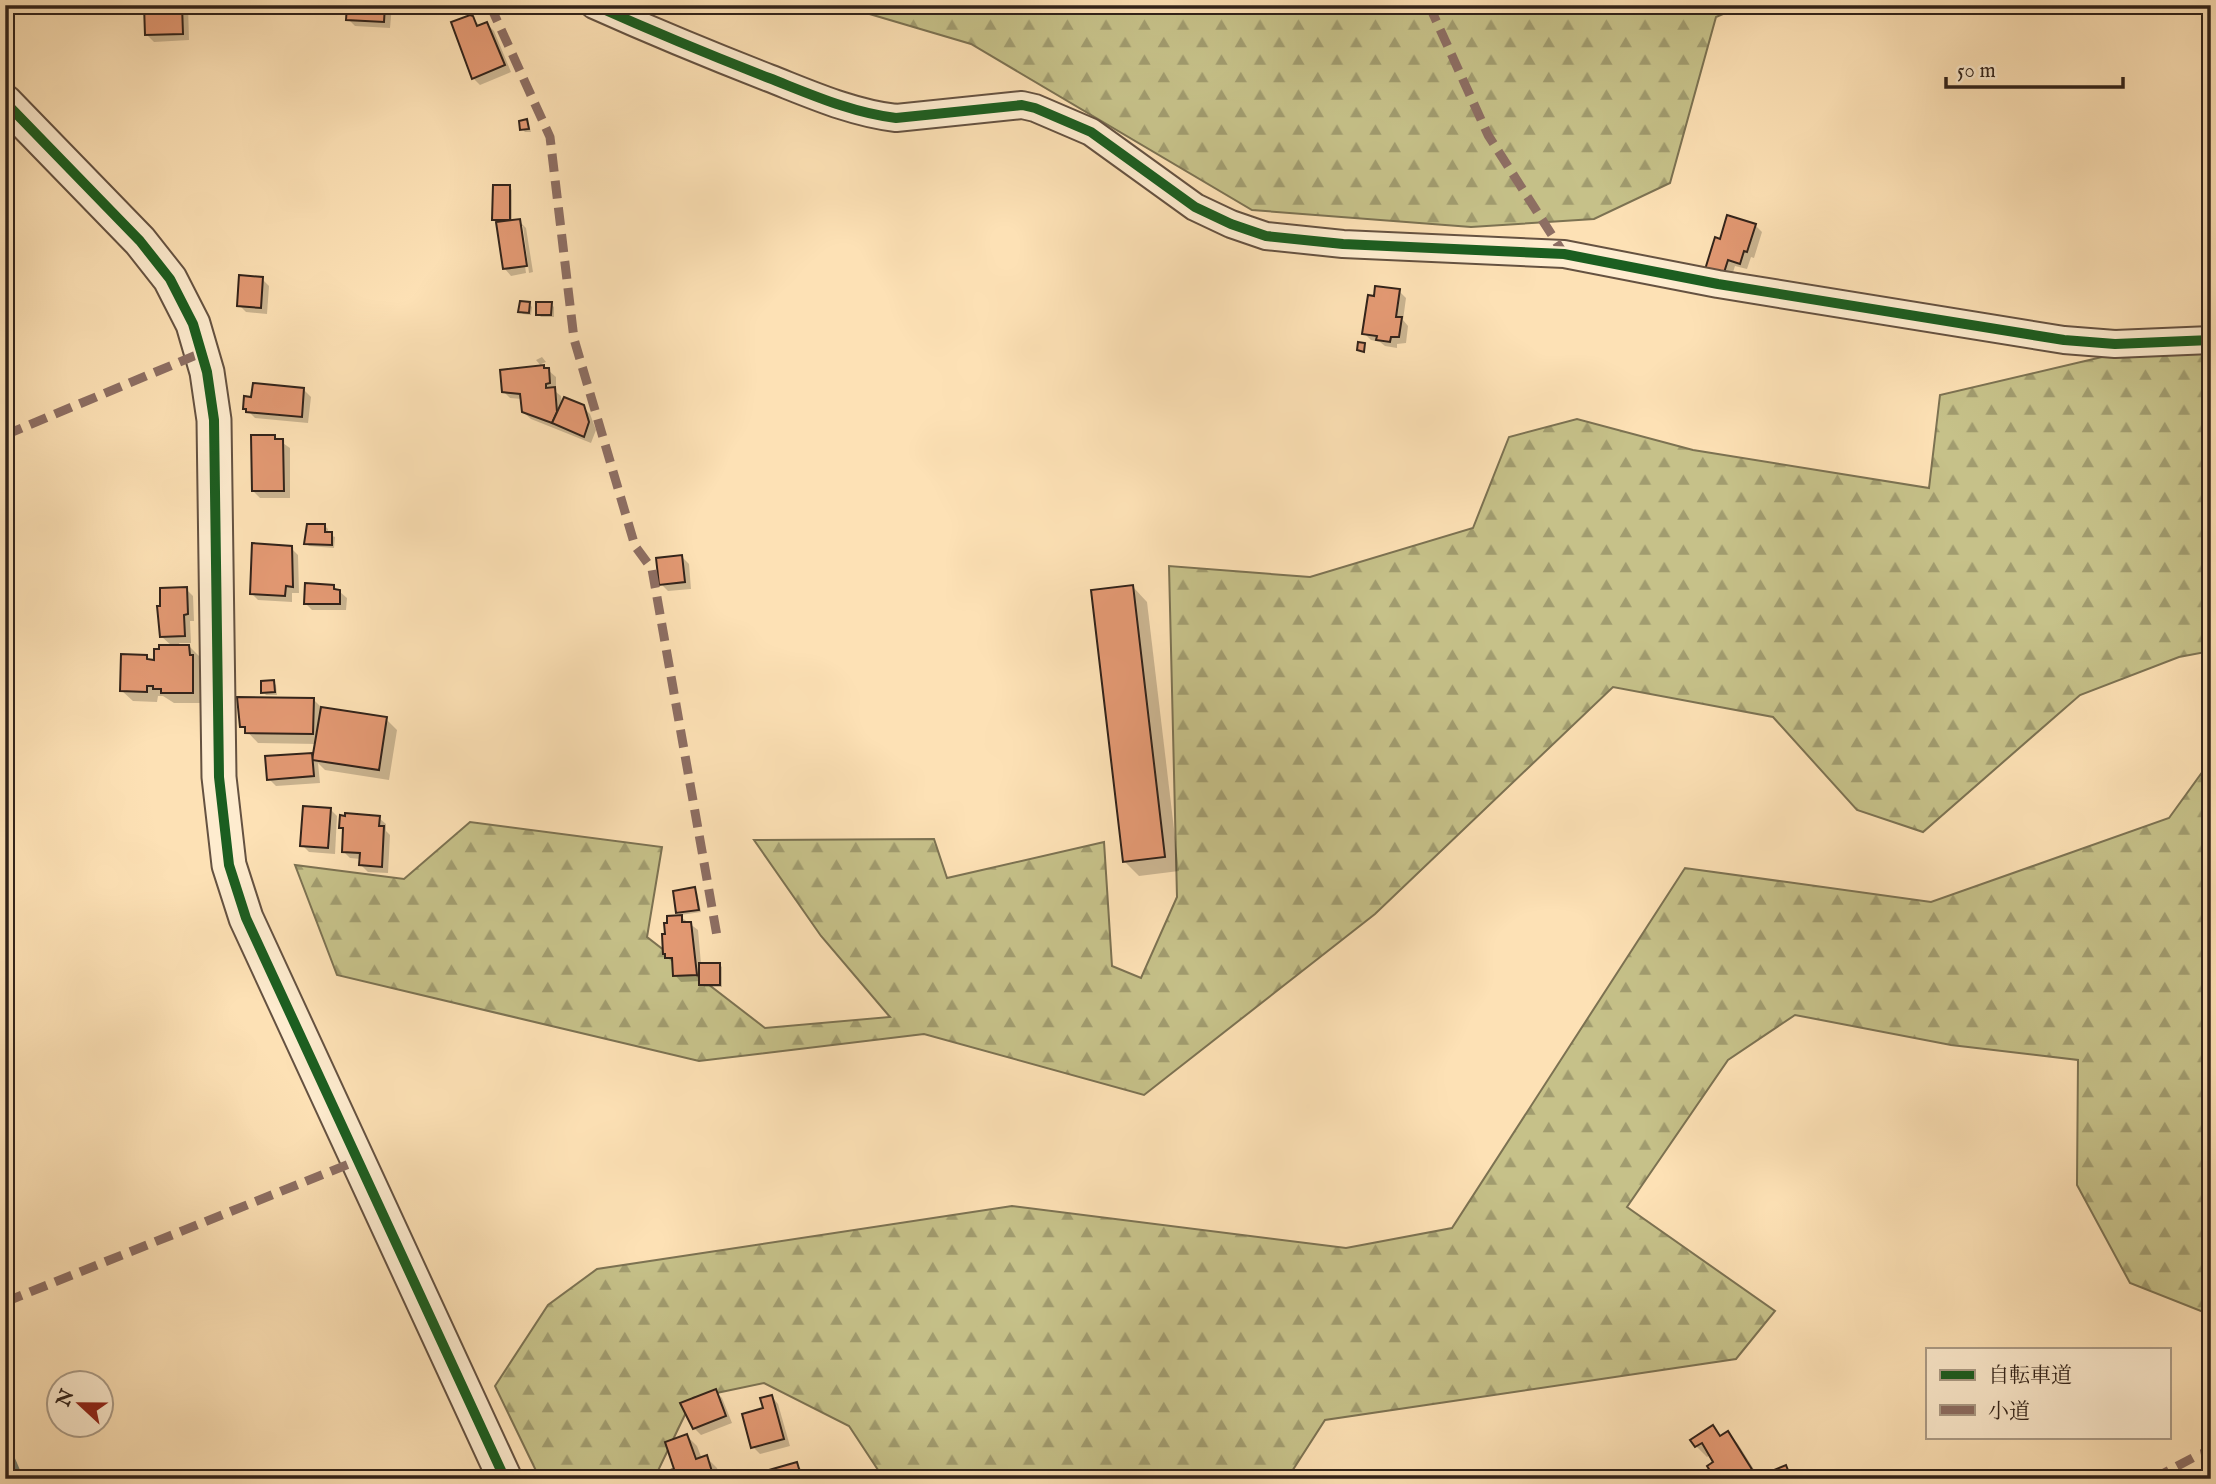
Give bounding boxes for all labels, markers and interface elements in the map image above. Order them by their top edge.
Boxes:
scale bar [1946,46,2123,90]
text: 50 m [1957,58,1996,85]
legend [1926,1348,2170,1438]
text: 自転車道 [1988,1363,2072,1390]
north arrow [46,1368,116,1438]
text: N [52,1386,81,1411]
text: 小道 [1988,1399,2030,1426]

